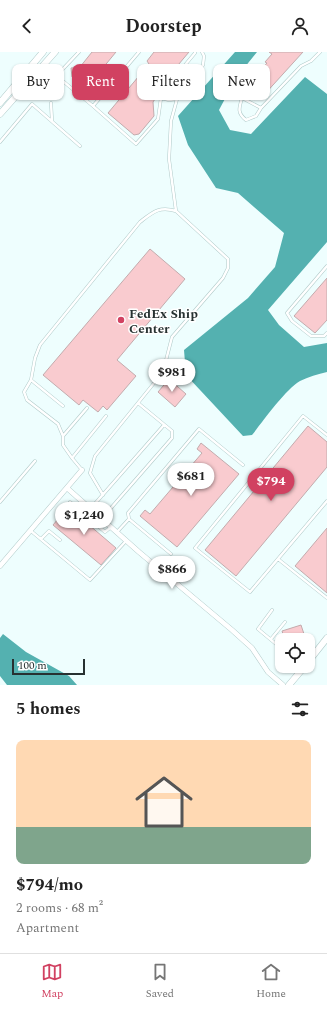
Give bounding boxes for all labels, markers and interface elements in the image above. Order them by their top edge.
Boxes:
text: Doorstep [125,13,202,40]
icon: back [16,15,38,37]
icon: person [289,15,311,37]
chip: Buy [12,64,64,100]
chip: Rent [72,64,129,100]
chip: Filters [137,64,205,100]
chip: New [213,64,270,100]
place label: FedEx Ship Center [129,304,198,339]
marker: FedEx Ship Center [116,315,126,325]
pin: $981 [148,359,196,393]
text: $981 [157,362,187,382]
pin: $681 [167,463,215,497]
text: $681 [176,466,206,486]
pin: $794 [247,468,295,502]
text: $794 [256,471,286,491]
pin: $1,240 [51,502,117,536]
text: $1,240 [64,505,104,525]
pin: $866 [148,556,196,590]
text: $866 [157,559,187,579]
map controls [275,633,315,673]
button: locate [275,633,315,673]
scale bar [12,657,85,676]
text: 100 m [18,657,47,674]
text: 5 homes [16,696,81,722]
icon: filters [289,698,311,720]
icon: home [128,766,200,838]
text: $794/mo [16,872,83,898]
text: 2 rooms · 68 m² [16,898,103,918]
text: Apartment [16,918,79,938]
tab: Map [41,961,63,1002]
tab: Saved [146,961,174,1002]
tab: Home [256,961,286,1002]

